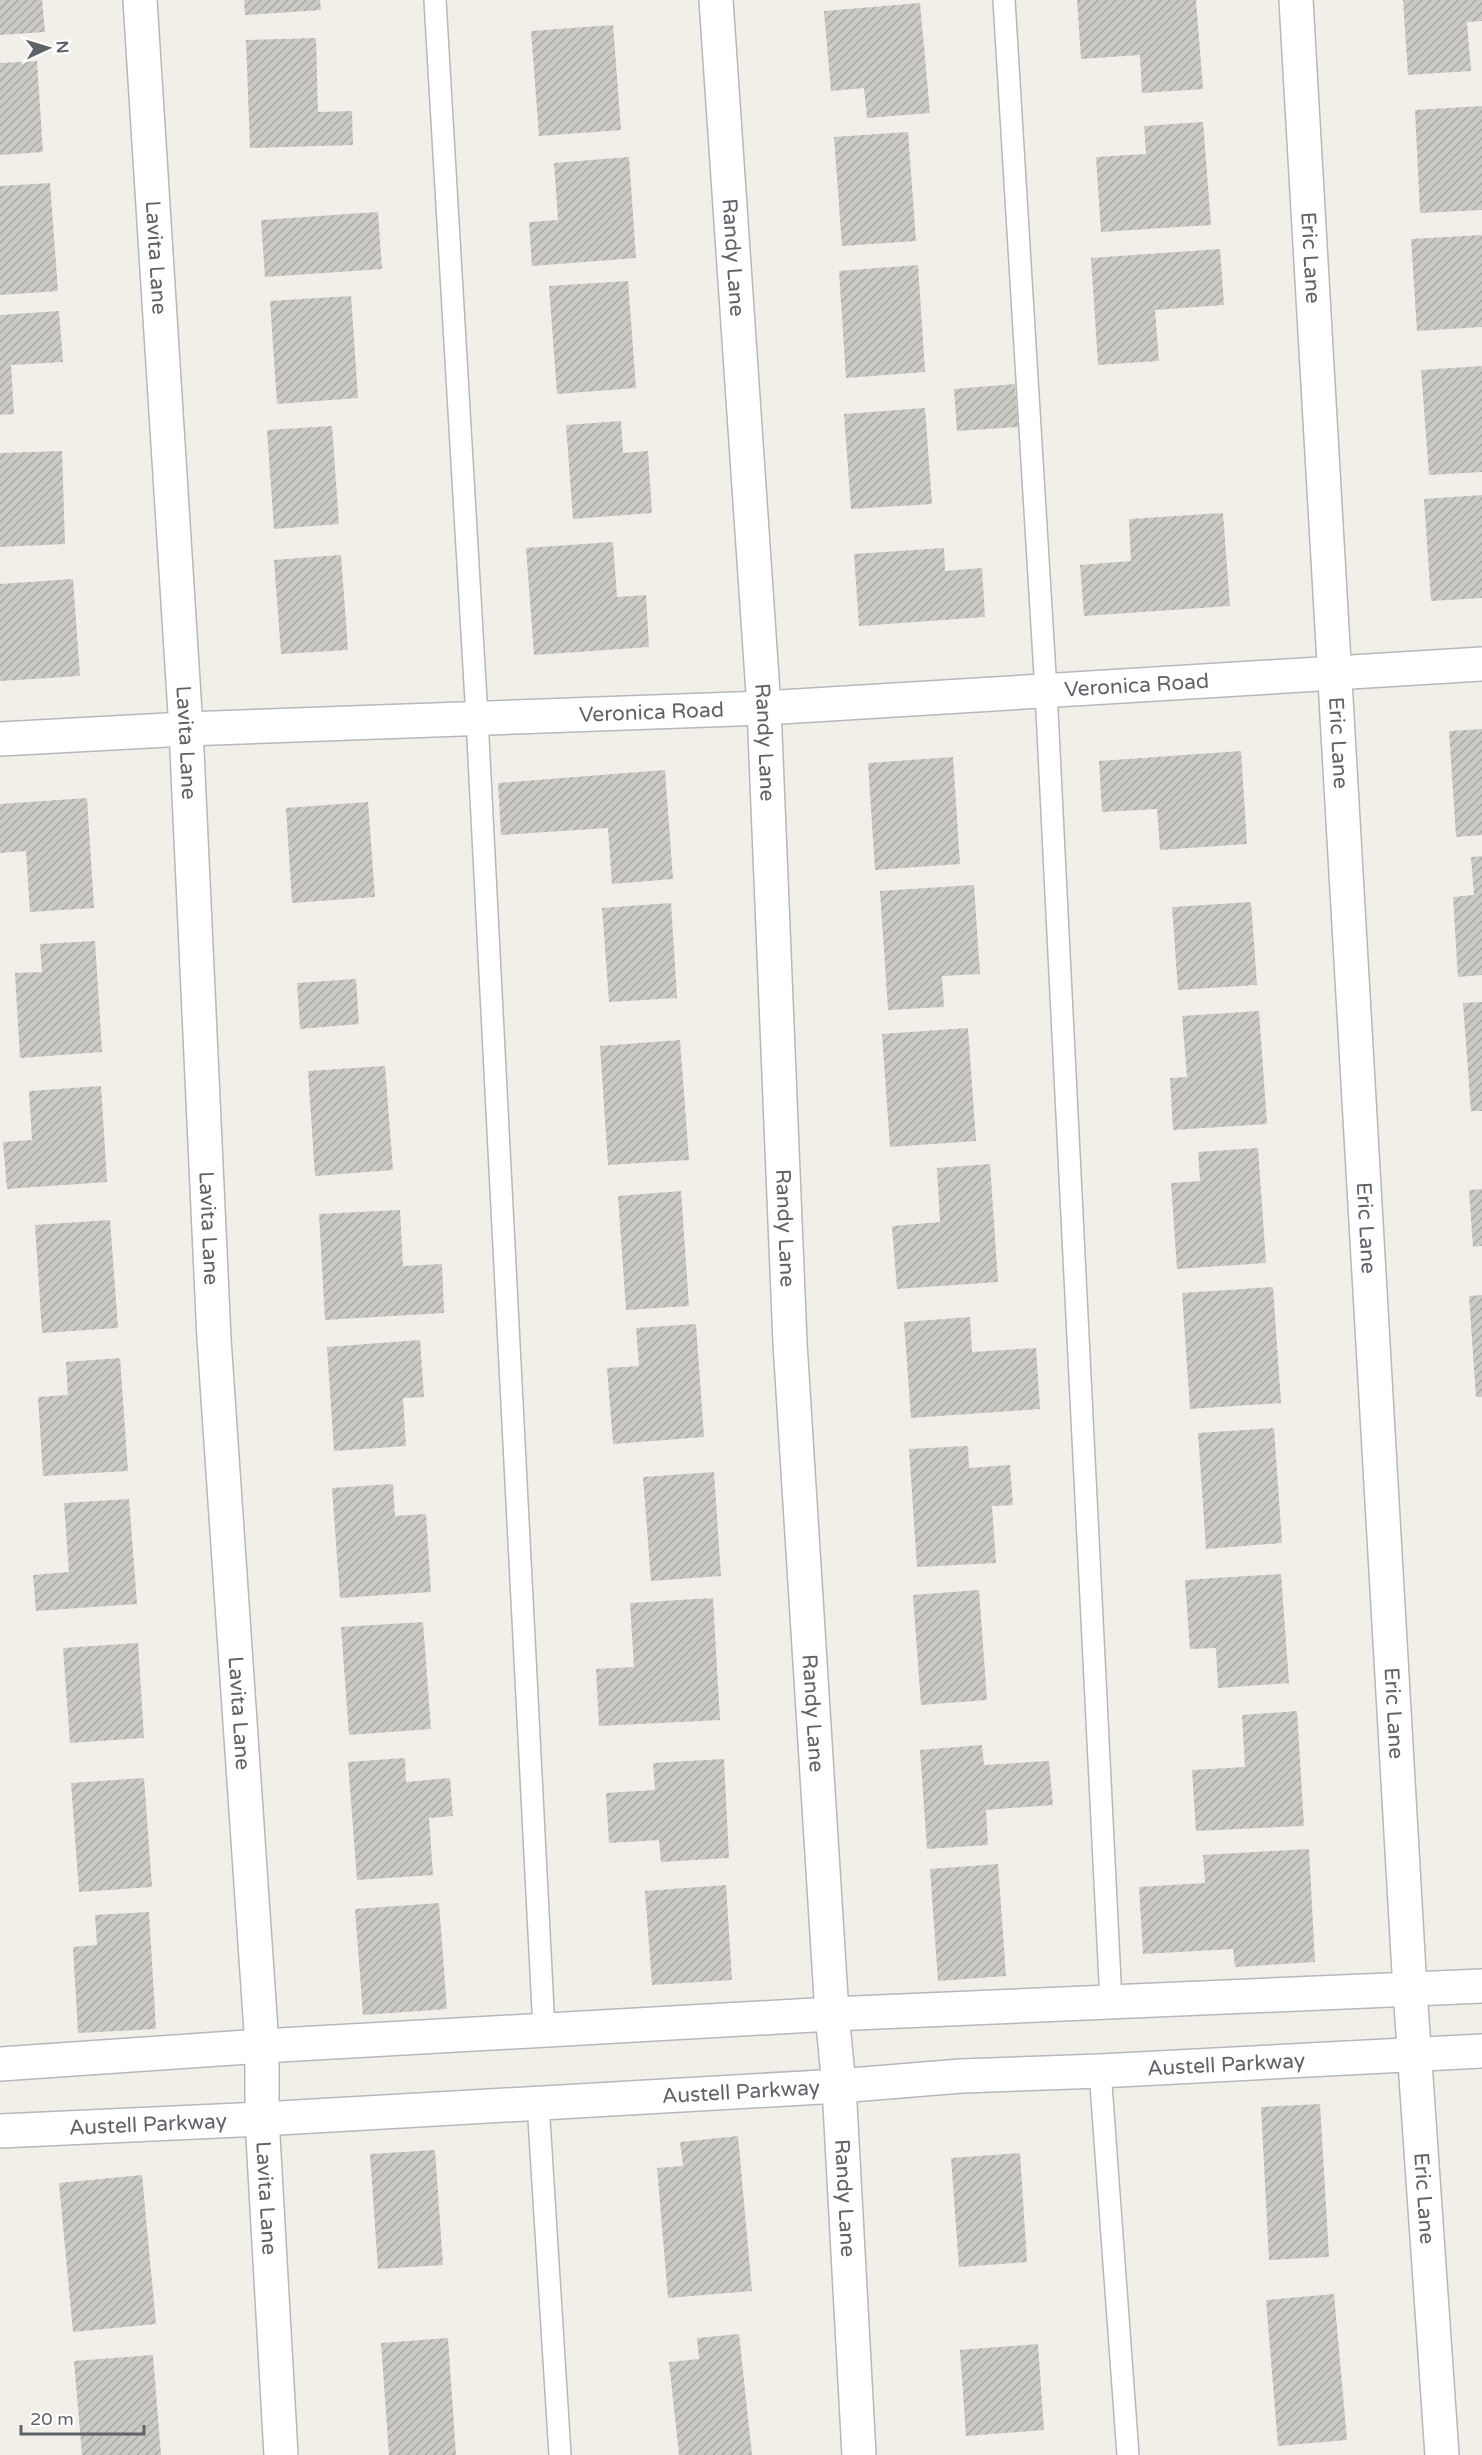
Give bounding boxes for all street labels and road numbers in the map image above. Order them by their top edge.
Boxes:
street label: Randy Lane [716,198,749,317]
street label: Lavita Lane [140,200,172,315]
street label: Eric Lane [1295,211,1325,304]
street label: Veronica Road [1063,669,1210,703]
street label: Randy Lane [749,683,780,802]
street label: Lavita Lane [170,685,201,800]
street label: Eric Lane [1323,696,1353,789]
street label: Veronica Road [578,697,724,728]
street label: Randy Lane [770,1168,800,1288]
street label: Lavita Lane [193,1171,224,1286]
street label: Eric Lane [1351,1181,1381,1275]
street label: Randy Lane [797,1653,829,1773]
street label: Lavita Lane [223,1655,255,1771]
street label: Eric Lane [1379,1667,1409,1760]
street label: Austell Parkway [1146,2048,1306,2082]
street label: Austell Parkway [661,2075,821,2109]
street label: Austell Parkway [68,2109,227,2141]
street label: Randy Lane [829,2138,860,2258]
street label: Lavita Lane [250,2141,282,2256]
street label: Eric Lane [1408,2152,1439,2245]

